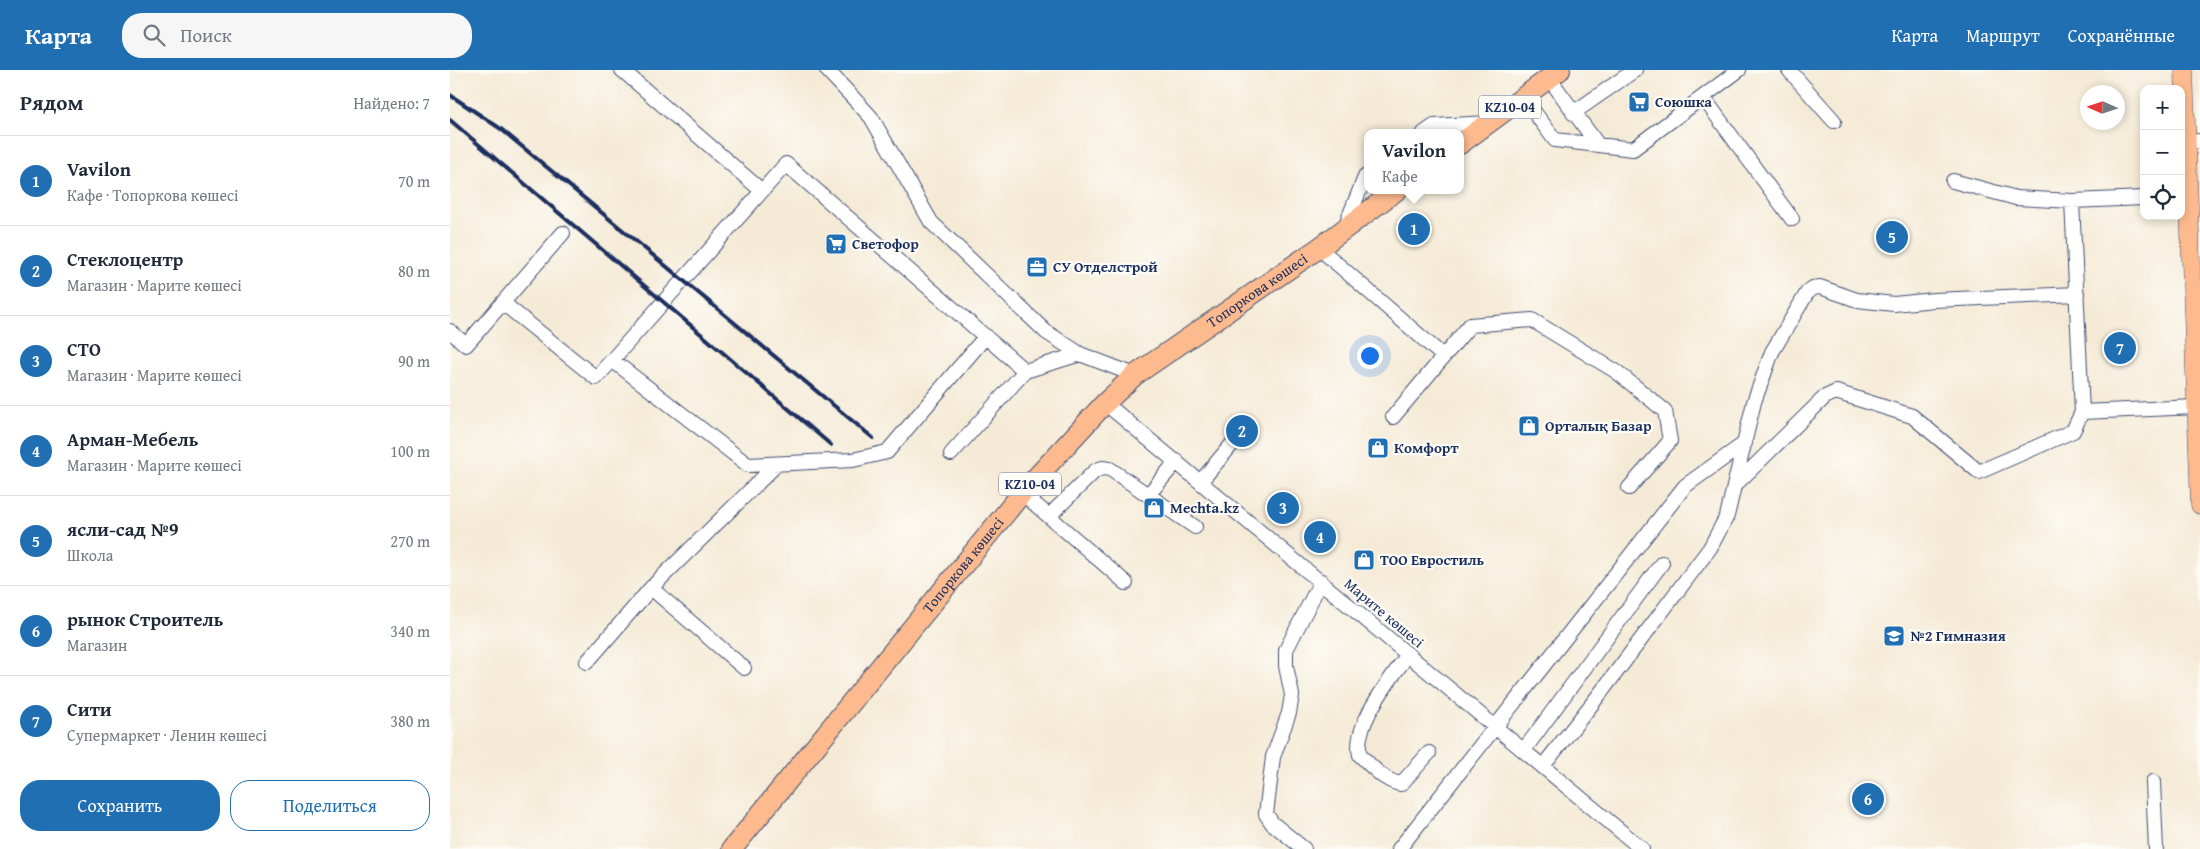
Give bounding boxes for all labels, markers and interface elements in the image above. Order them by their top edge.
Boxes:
search box [122,13,472,58]
text: Карта [25,18,92,53]
icon: search [140,21,168,49]
text: Поиск [180,21,232,49]
text: Карта [1892,22,1938,49]
text: Маршрут [1966,22,2040,49]
text: Сохранённые [2068,22,2175,49]
north arrow [2080,85,2125,130]
map controls [2140,85,2185,220]
button: + [2140,85,2185,130]
text: Рядом [20,87,83,118]
supermarket icon: Союшка [1627,90,1651,114]
text: Найдено: 7 [353,91,430,115]
place label: Союшка [1655,91,1712,112]
road number: KZ10-04 [1479,96,1541,118]
popup [1364,129,1464,194]
button: − [2140,130,2185,175]
text: Vavilon [1382,136,1446,164]
text: Vavilon [67,155,131,183]
text: Кафе [1382,164,1418,188]
text: 1 [32,169,40,193]
text: 70 m [398,169,430,193]
button: locate [2140,175,2185,220]
text: Кафе · Топоркова көшесі [67,183,239,207]
pin: 1 [1398,210,1430,248]
pin: 5 [1876,218,1908,256]
supermarket icon: Светофор [824,232,848,256]
place label: Светофор [852,233,919,254]
text: Стеклоцентр [67,245,183,273]
street label: Топоркова көшесі [1202,248,1312,333]
office icon: СУ Отделстрой [1025,255,1049,279]
place label: СУ Отделстрой [1053,256,1158,277]
text: 2 [32,259,40,283]
text: 80 m [398,259,430,283]
text: Магазин · Марите көшесі [67,273,242,297]
pin: 7 [2104,329,2136,367]
text: СТО [67,335,101,363]
your location [1357,343,1383,369]
text: 3 [32,349,40,373]
text: 90 m [398,349,430,373]
text: Магазин · Марите көшесі [67,363,242,387]
pin: 2 [1226,412,1258,450]
shop icon: Орталық Базар [1517,414,1541,438]
place label: Орталық Базар [1545,415,1652,436]
text: Арман-Мебель [67,425,198,453]
shop icon: Комфорт [1366,436,1390,460]
place label: Комфорт [1394,437,1459,458]
text: 4 [32,439,40,463]
text: 100 m [390,439,430,463]
text: Магазин · Марите көшесі [67,453,242,477]
road number: KZ10-04 [999,472,1061,496]
pin: 3 [1267,489,1299,527]
shop icon: Mechta.kz [1142,496,1166,520]
place label: Mechta.kz [1170,497,1239,518]
street label: Топоркова көшесі [917,512,1008,617]
text: ясли-сад №9 [67,515,179,543]
pin: 4 [1304,518,1336,556]
text: 5 [32,529,40,553]
text: 270 m [390,529,430,553]
text: Школа [67,543,113,567]
shop icon: ТОО Евростиль [1352,548,1376,572]
place label: ТОО Евростиль [1380,549,1485,570]
street label: Марите көшесі [1340,573,1429,652]
text: рынок Строитель [67,605,223,633]
text: 6 [32,619,40,643]
text: 340 m [390,619,430,643]
school or university icon: №2 Гимназия [1882,624,1906,648]
place label: №2 Гимназия [1910,625,2006,646]
text: Магазин [67,633,127,657]
text: Сити [67,695,112,723]
text: 7 [32,709,40,733]
text: 380 m [390,709,430,733]
text: Супермаркет · Ленин көшесі [67,723,267,747]
button: Сохранить [20,780,220,831]
button: Поделиться [230,780,430,831]
pin: 6 [1852,780,1884,818]

